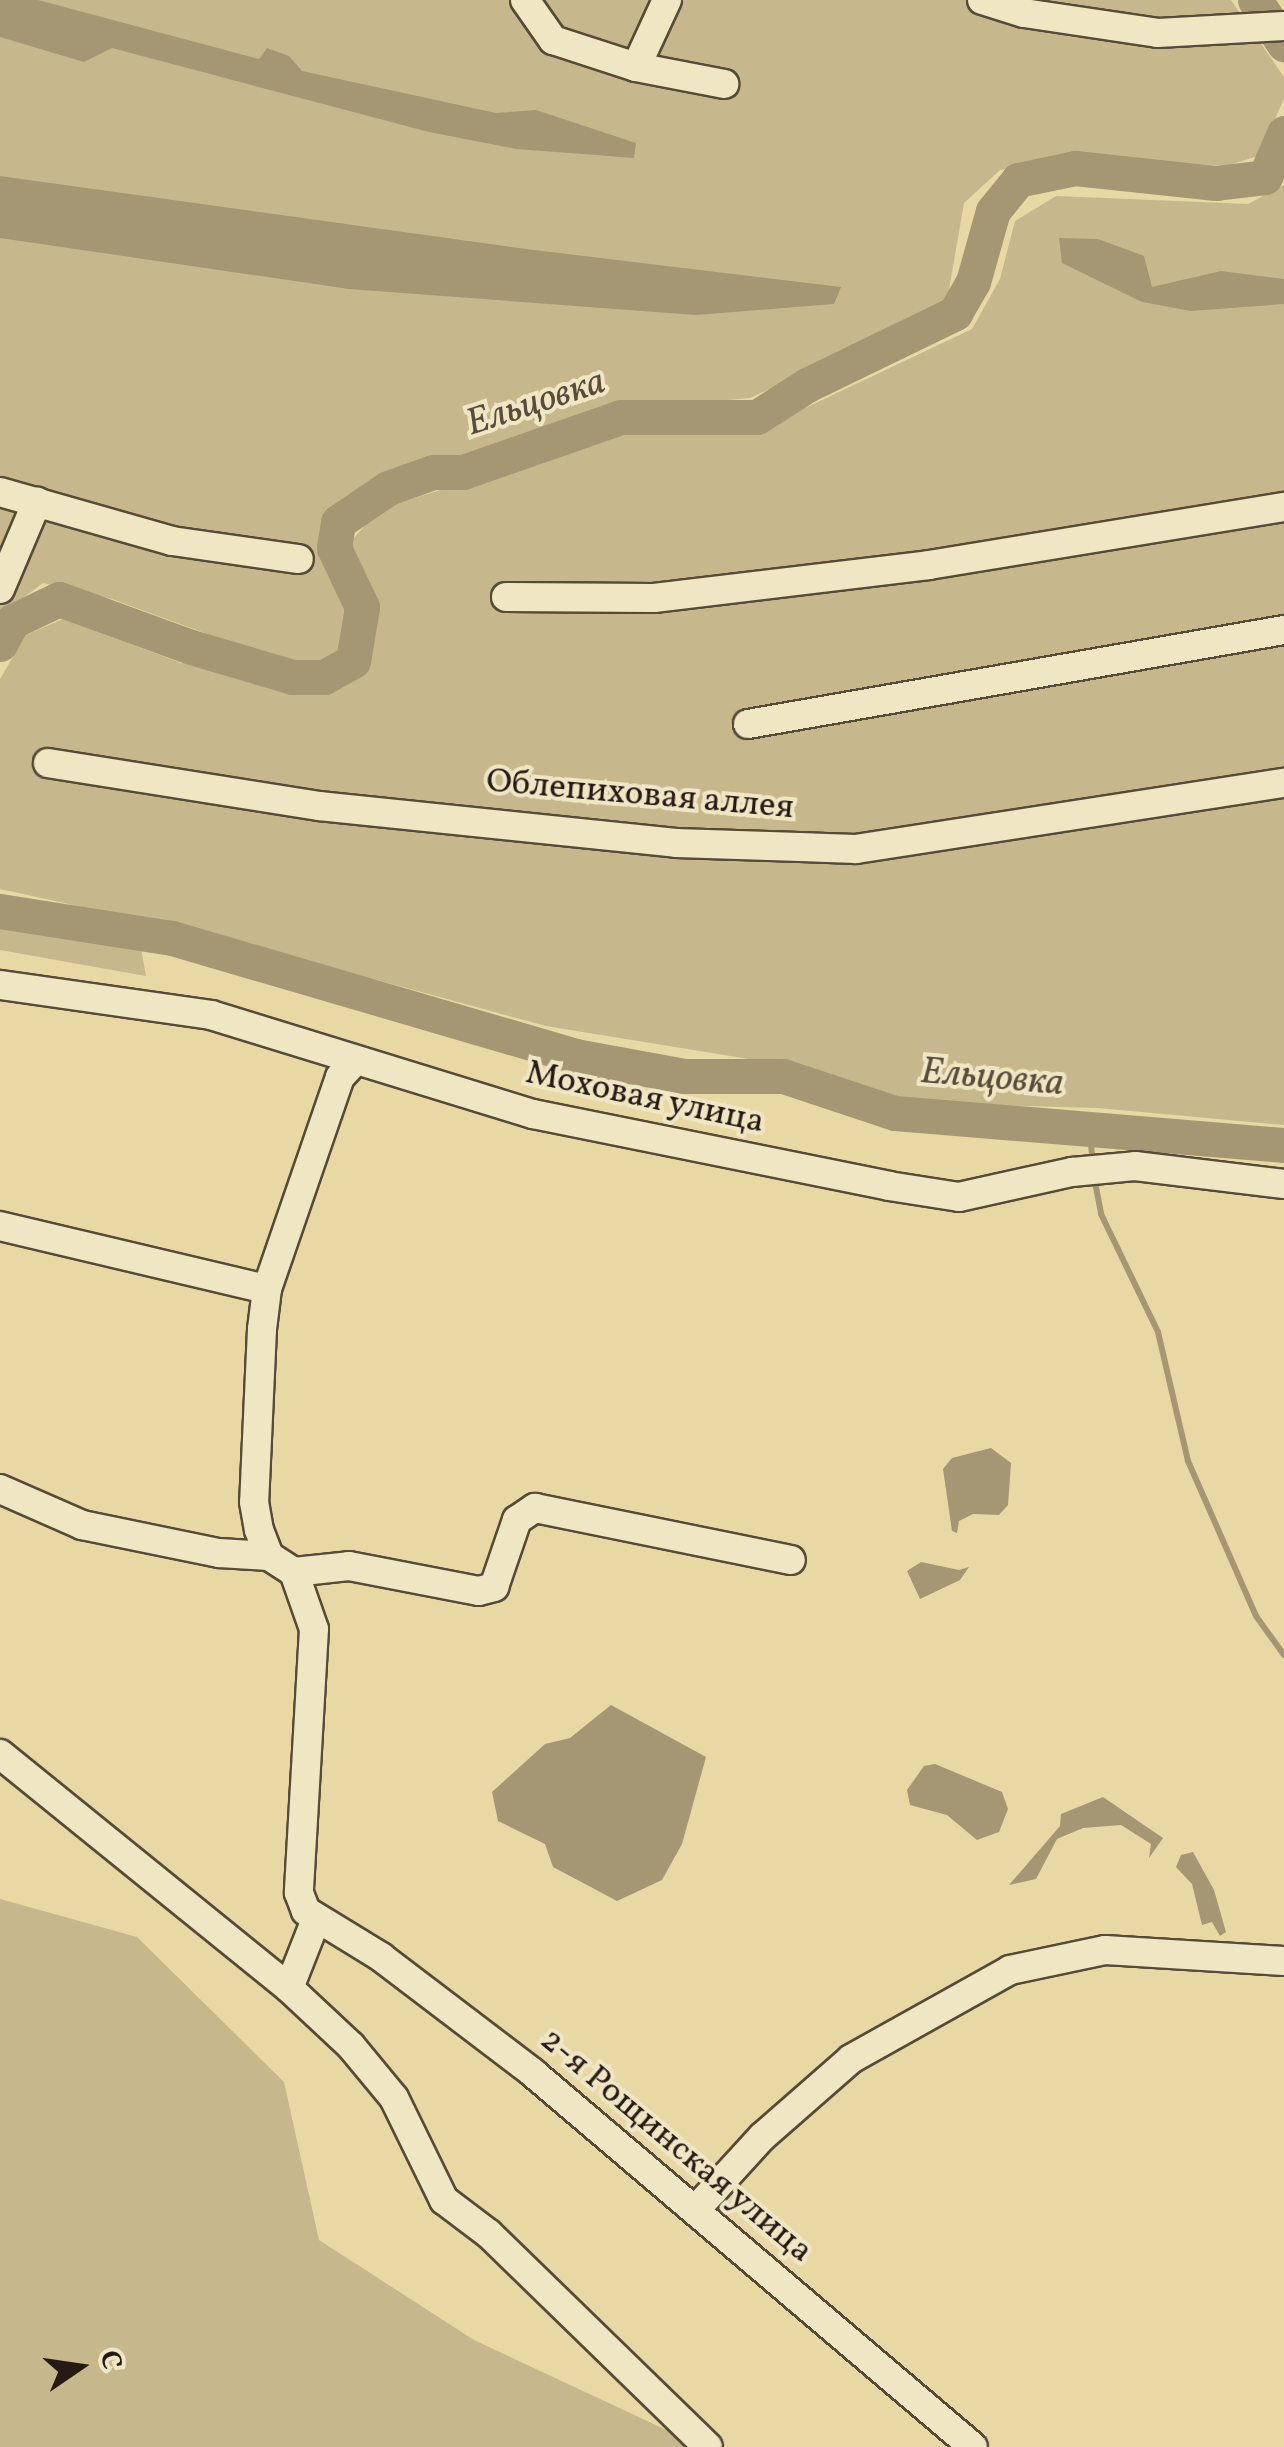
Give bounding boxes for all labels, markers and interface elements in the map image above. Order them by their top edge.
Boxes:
water label: Ельцовка [461,360,611,448]
street label: Облепиховая аллея [484,761,796,829]
water label: Ельцовка [918,1050,1066,1108]
street label: Моховая улица [521,1052,769,1144]
street label: 2-я Рощинская улица [531,2019,821,2273]
north arrow [30,2317,130,2417]
text: С [89,2347,131,2373]

